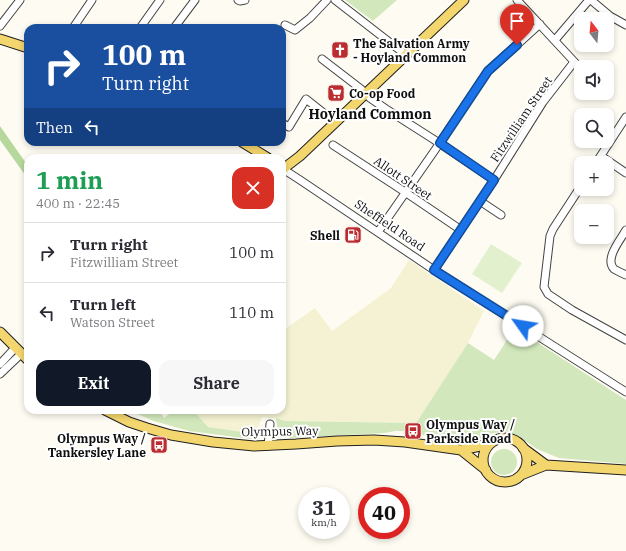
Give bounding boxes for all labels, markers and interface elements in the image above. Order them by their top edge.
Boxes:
pin [500,4,534,45]
icon: arrive [506,10,528,32]
north arrow [574,12,614,52]
map controls [574,12,614,244]
text: 100 m [102,36,186,73]
place label: The Salvation Army - Hoyland Common [353,36,470,65]
icon: right [36,40,88,92]
church icon: The Salvation Army - Hoyland Common [330,40,350,60]
button: sound [574,60,614,100]
text: Turn right [102,72,189,95]
street label: Fitzwilliam Street [487,73,555,165]
supermarket icon: Co-op Food [326,83,346,103]
place label: Co-op Food [349,86,416,101]
district label: Hoyland Common [308,105,432,123]
button: search [574,108,614,148]
icon: left [81,116,103,138]
text: Then [36,118,73,137]
street label: Allott Street [371,153,435,203]
button: + [574,156,614,196]
text: 1 min [36,164,103,196]
button: close [232,167,274,209]
text: 400 m · 22:45 [36,195,120,212]
street label: Sheffield Road [352,196,428,254]
button: − [574,204,614,244]
fuel station icon: Shell [343,225,363,245]
place label: Shell [310,228,340,243]
text: Turn right [70,235,148,254]
icon: right [36,242,58,264]
text: 100 m [229,243,274,262]
text: Fitzwilliam Street [70,254,178,271]
text: Turn left [70,295,136,314]
icon: left [36,302,58,324]
text: 110 m [229,303,274,322]
position arrow [502,305,544,347]
text: Watson Street [70,314,155,331]
button: Exit [36,360,151,406]
button: Share [159,360,274,406]
place label: Olympus Way / Parkside Road [426,417,515,446]
bus stop icon: Olympus Way / Parkside Road [403,421,423,441]
street label: Olympus Way [241,423,319,439]
place label: Olympus Way / Tankersley Lane [48,431,146,460]
bus stop icon: Olympus Way / Tankersley Lane [149,435,169,455]
speed limit sign: 40 [358,487,410,539]
text: 31 [312,494,336,521]
text: km/h [311,516,337,529]

